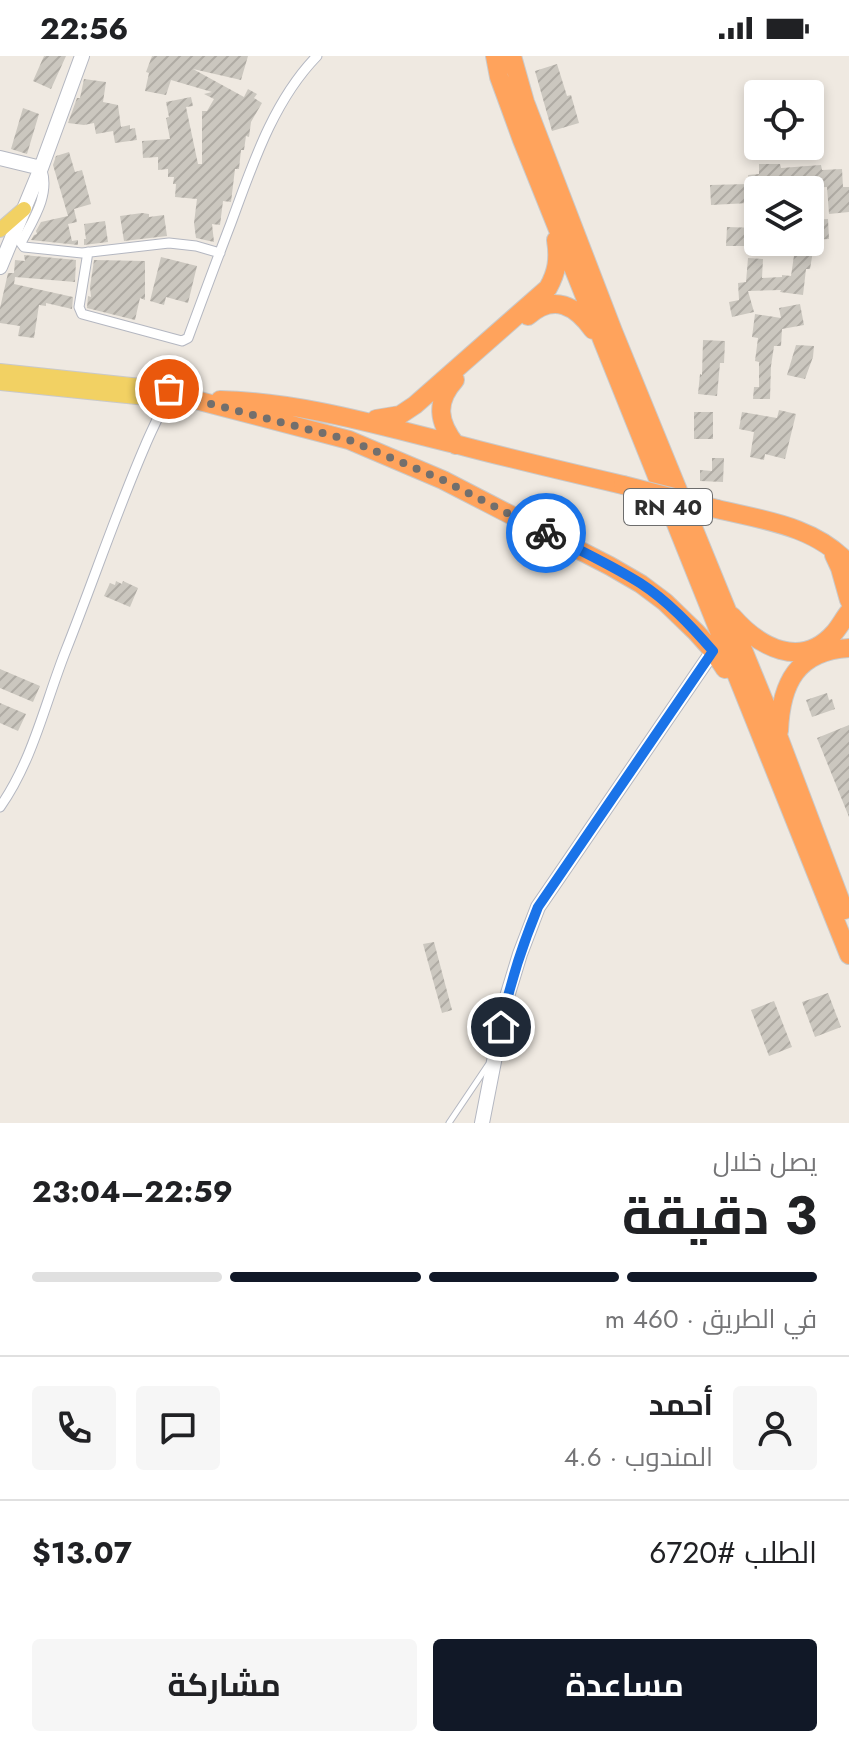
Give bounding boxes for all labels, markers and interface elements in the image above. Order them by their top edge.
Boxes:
text: 22:56 [40,7,128,50]
map controls [744,80,824,256]
button: locate [744,80,824,160]
button: layers [744,176,824,256]
pin [135,355,203,423]
icon: bag [147,367,191,411]
road number: RN 40 [624,489,712,525]
courier [506,493,586,573]
icon: bike [524,511,568,555]
pin [467,993,535,1061]
icon: home [479,1005,523,1049]
text: يصل خلال [713,1143,817,1181]
text: 22:59–23:04 [32,1170,233,1213]
text: 3 دقيقة [622,1178,817,1254]
text: في الطريق · 460 m [605,1300,817,1338]
text: أحمد [649,1383,713,1426]
button: phone [32,1386,116,1470]
button: chat [136,1386,220,1470]
button: person [733,1386,817,1470]
text: المندوب · 4.6 [564,1438,713,1476]
text: $13.07 [32,1531,132,1574]
text: الطلب #6720 [649,1531,817,1574]
button: مشاركة [32,1639,417,1731]
button: مساعدة [433,1639,817,1731]

